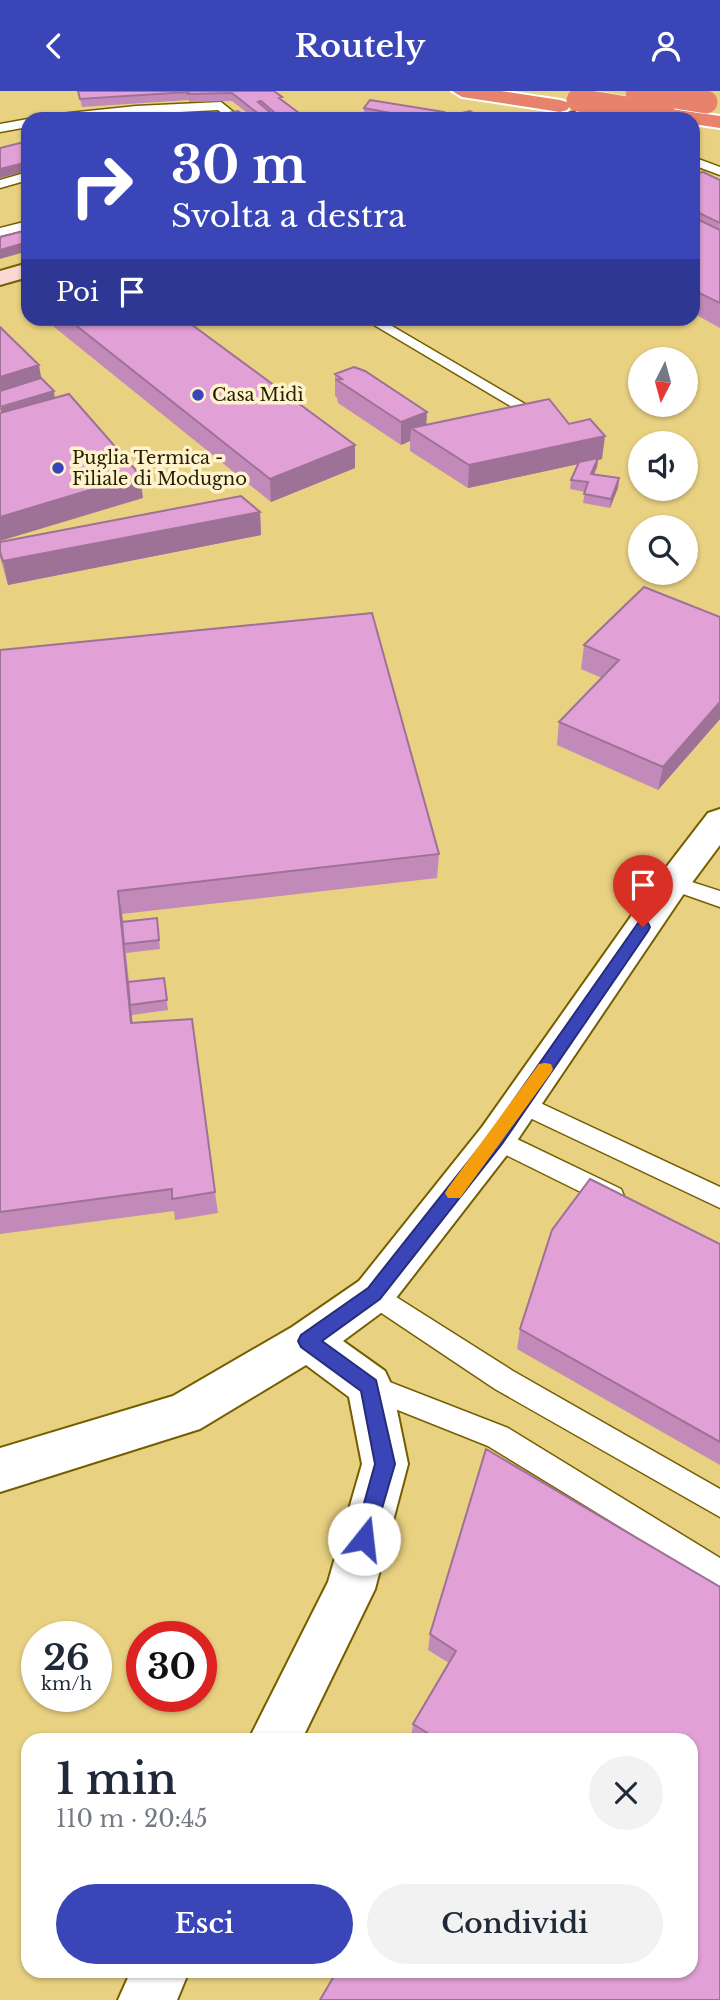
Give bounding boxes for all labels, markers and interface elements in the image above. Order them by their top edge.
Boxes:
text: Routely [295,26,425,66]
icon: back [35,27,73,65]
icon: person [647,27,685,65]
text: 30 m [171,135,306,196]
icon: right [56,140,147,231]
text: Svolta a destra [171,196,406,236]
icon: arrive [113,273,151,311]
text: Poi [56,276,99,308]
north arrow [628,347,698,417]
map controls [628,347,698,585]
place label: Casa Midì [212,384,304,406]
marker: Casa Midì [190,387,206,403]
button: sound [628,431,698,501]
place label: Puglia Termica - Filiale di Modugno [72,447,247,490]
marker: Puglia Termica - Filiale di Modugno [50,460,66,476]
button: search [628,515,698,585]
pin [613,855,673,927]
icon: arrive [624,866,662,904]
position arrow [327,1502,401,1576]
speed limit sign: 30 [126,1621,217,1712]
text: 26 [43,1636,90,1679]
text: km/h [41,1673,92,1695]
text: 1 min [56,1753,177,1805]
button: close [589,1756,663,1830]
text: 110 m · 20:45 [56,1805,208,1833]
button: Esci [56,1884,353,1964]
button: Condividi [367,1884,663,1964]

